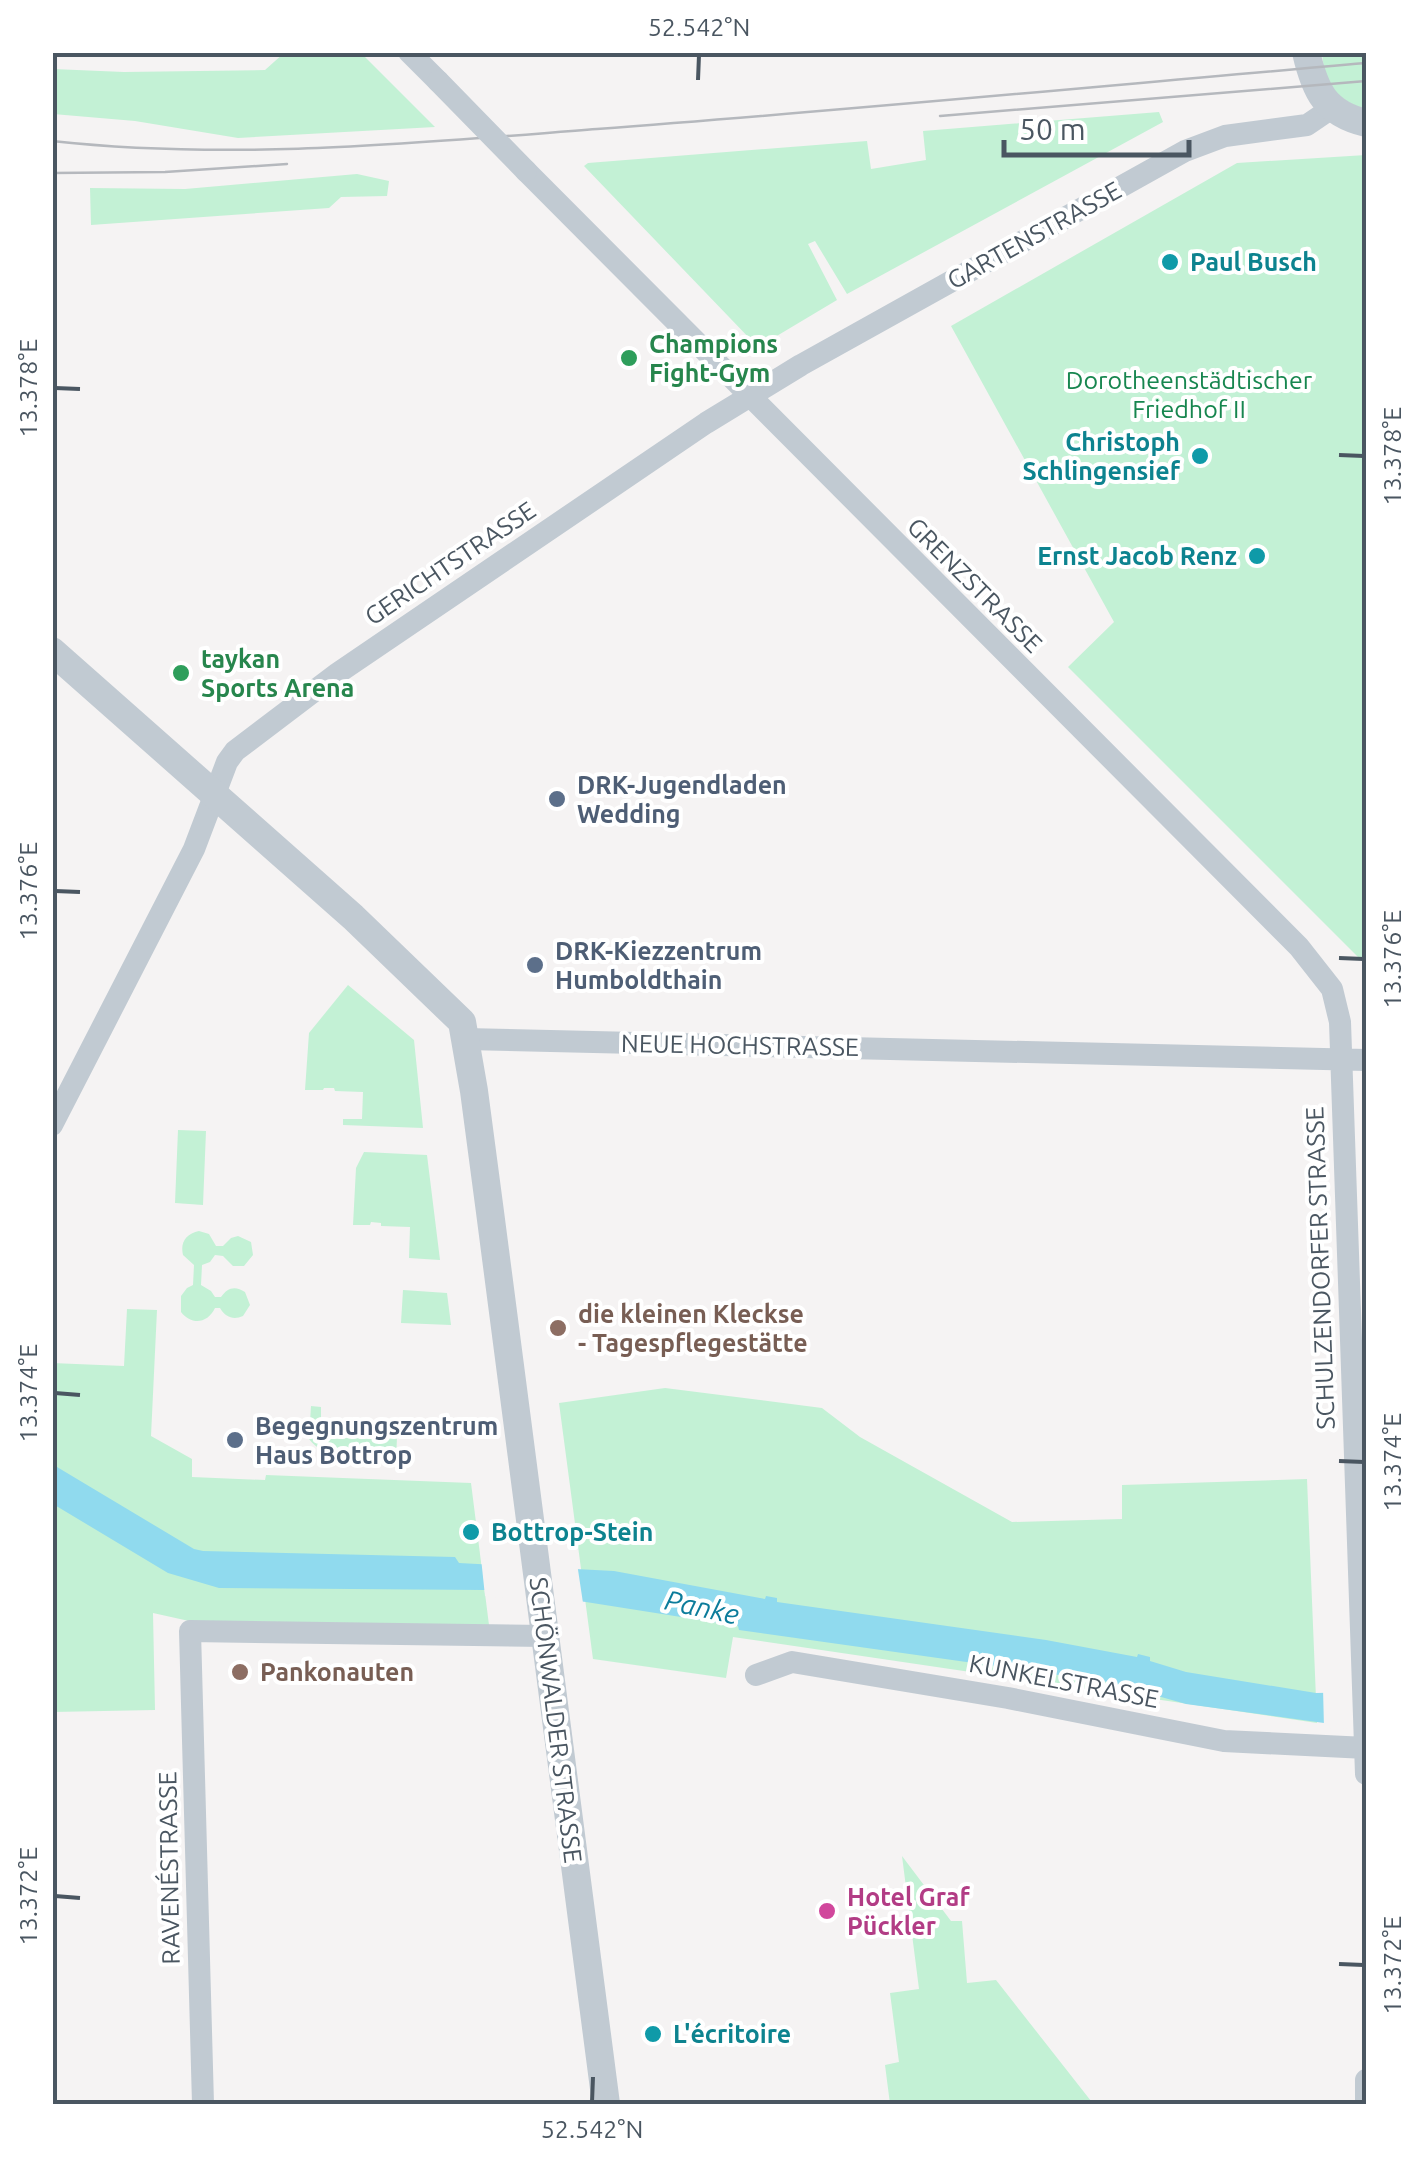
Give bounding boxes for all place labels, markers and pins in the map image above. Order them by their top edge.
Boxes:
place label: Paul Busch [1190,248,1317,276]
marker: Paul Busch [1159,251,1181,273]
place label: Champions Fight-Gym [649,330,778,387]
marker: Champions Fight-Gym [618,347,640,369]
place label: Christoph Schlingensief [1023,428,1181,485]
marker: Christoph Schlingensief [1189,445,1211,467]
place label: Ernst Jacob Renz [1037,542,1237,570]
marker: Ernst Jacob Renz [1246,545,1268,567]
place label: taykan Sports Arena [201,645,354,702]
marker: taykan Sports Arena [170,662,192,684]
place label: DRK-Jugendladen Wedding [577,771,787,828]
marker: DRK-Jugendladen Wedding [546,788,568,810]
place label: DRK-Kiezzentrum Humboldthain [555,937,762,994]
marker: DRK-Kiezzentrum Humboldthain [524,954,546,976]
place label: die kleinen Kleckse - Tagespflegestätte [578,1300,808,1357]
marker: die kleinen Kleckse - Tagespflegestätte [547,1317,569,1339]
place label: Begegnungszentrum Haus Bottrop [255,1412,498,1469]
marker: Begegnungszentrum Haus Bottrop [224,1429,246,1451]
place label: Bottrop-Stein [491,1518,653,1546]
marker: Bottrop-Stein [460,1521,482,1543]
place label: Pankonauten [260,1658,414,1686]
marker: Pankonauten [229,1661,251,1683]
place label: Hotel Graf Pückler [847,1883,970,1940]
marker: Hotel Graf Pückler [816,1900,838,1922]
place label: L'écritoire [673,2020,791,2048]
marker: L'écritoire [642,2023,664,2045]

